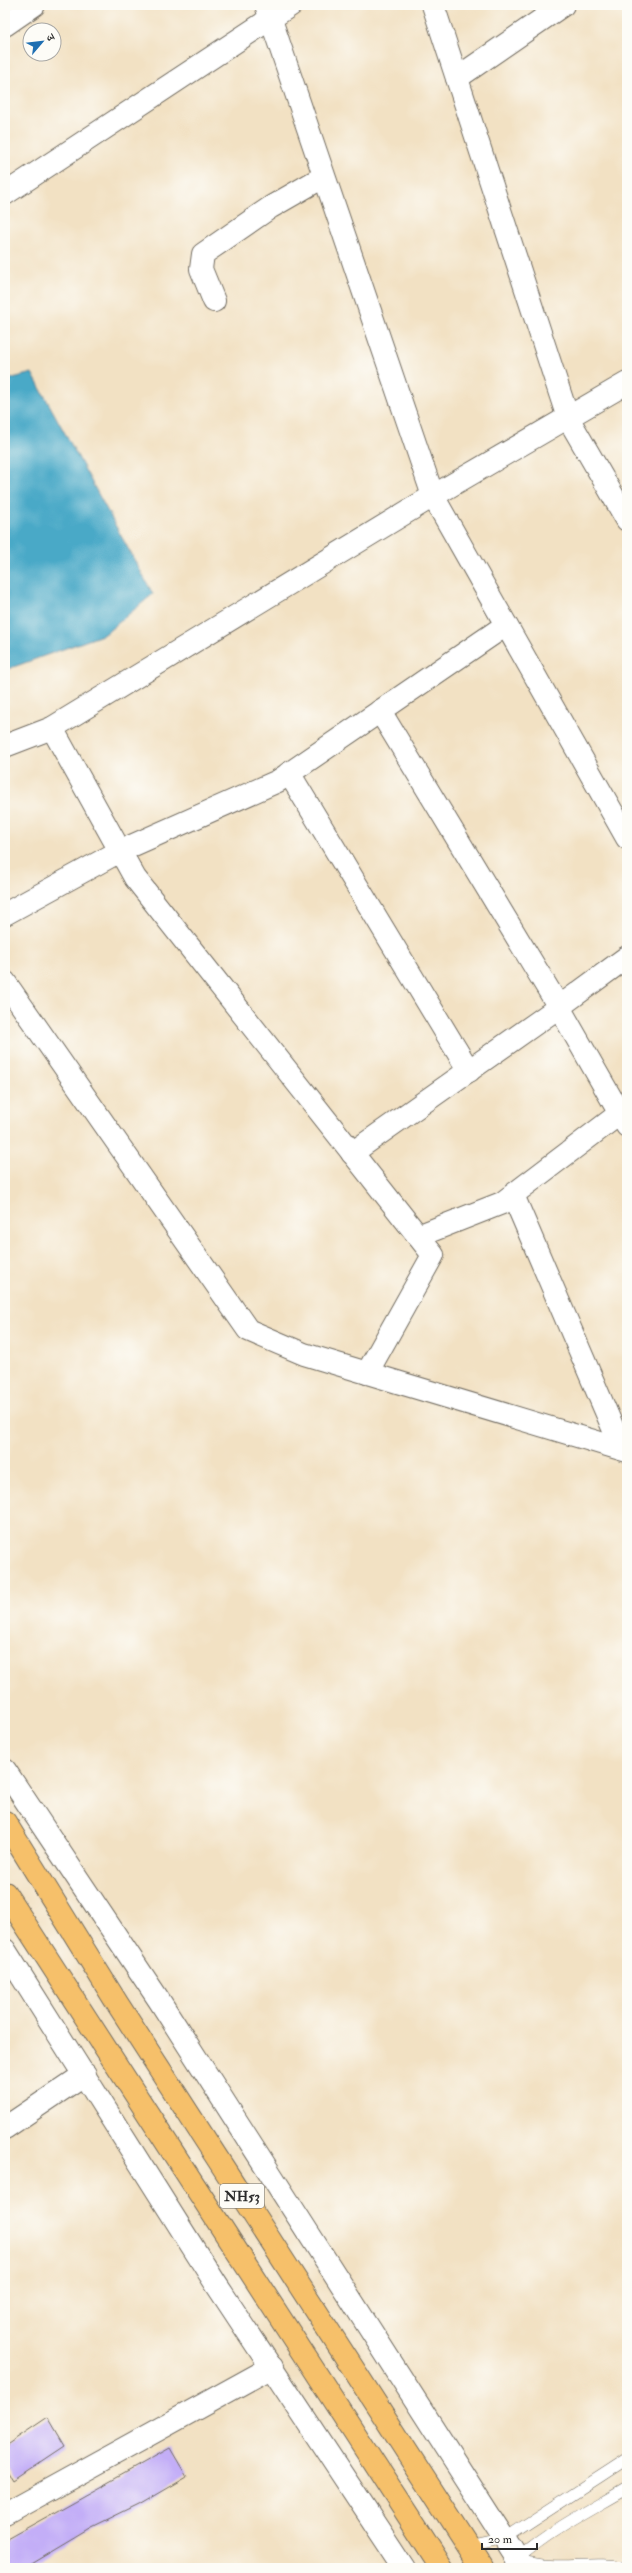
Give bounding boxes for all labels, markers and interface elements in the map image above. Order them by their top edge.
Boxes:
north arrow [22,22,62,62]
text: उ [43,31,58,44]
road number: NH53 [220,2184,264,2208]
scale bar [482,2525,537,2551]
text: 20 m [488,2532,513,2547]

